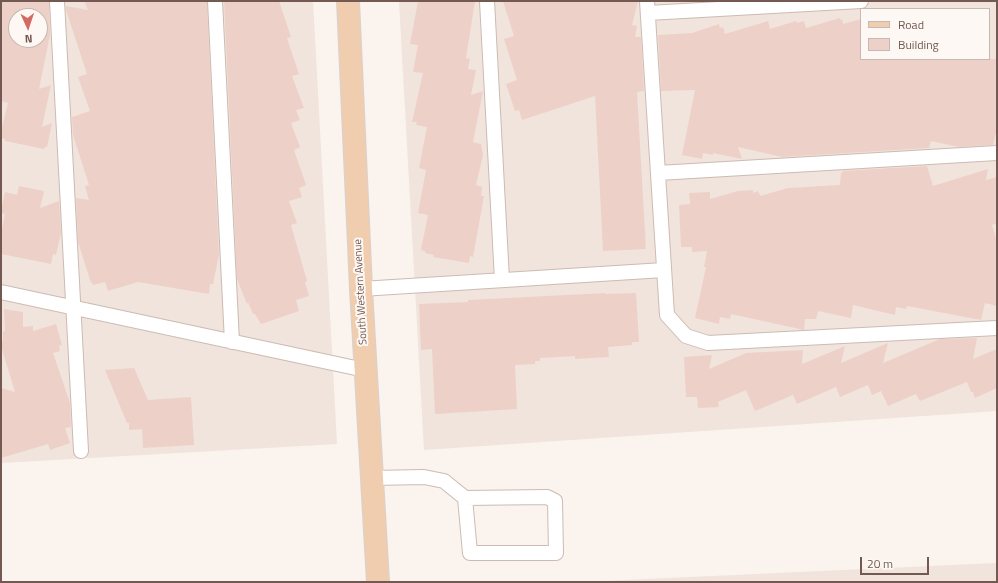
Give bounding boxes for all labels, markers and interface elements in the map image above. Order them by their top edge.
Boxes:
north arrow [8,8,48,48]
legend [860,8,990,60]
text: Road [898,15,924,34]
text: N [24,31,33,47]
text: Building [898,35,939,54]
street label: South Western Avenue [352,239,370,345]
scale bar [862,549,931,575]
text: 20 m [867,554,893,573]

